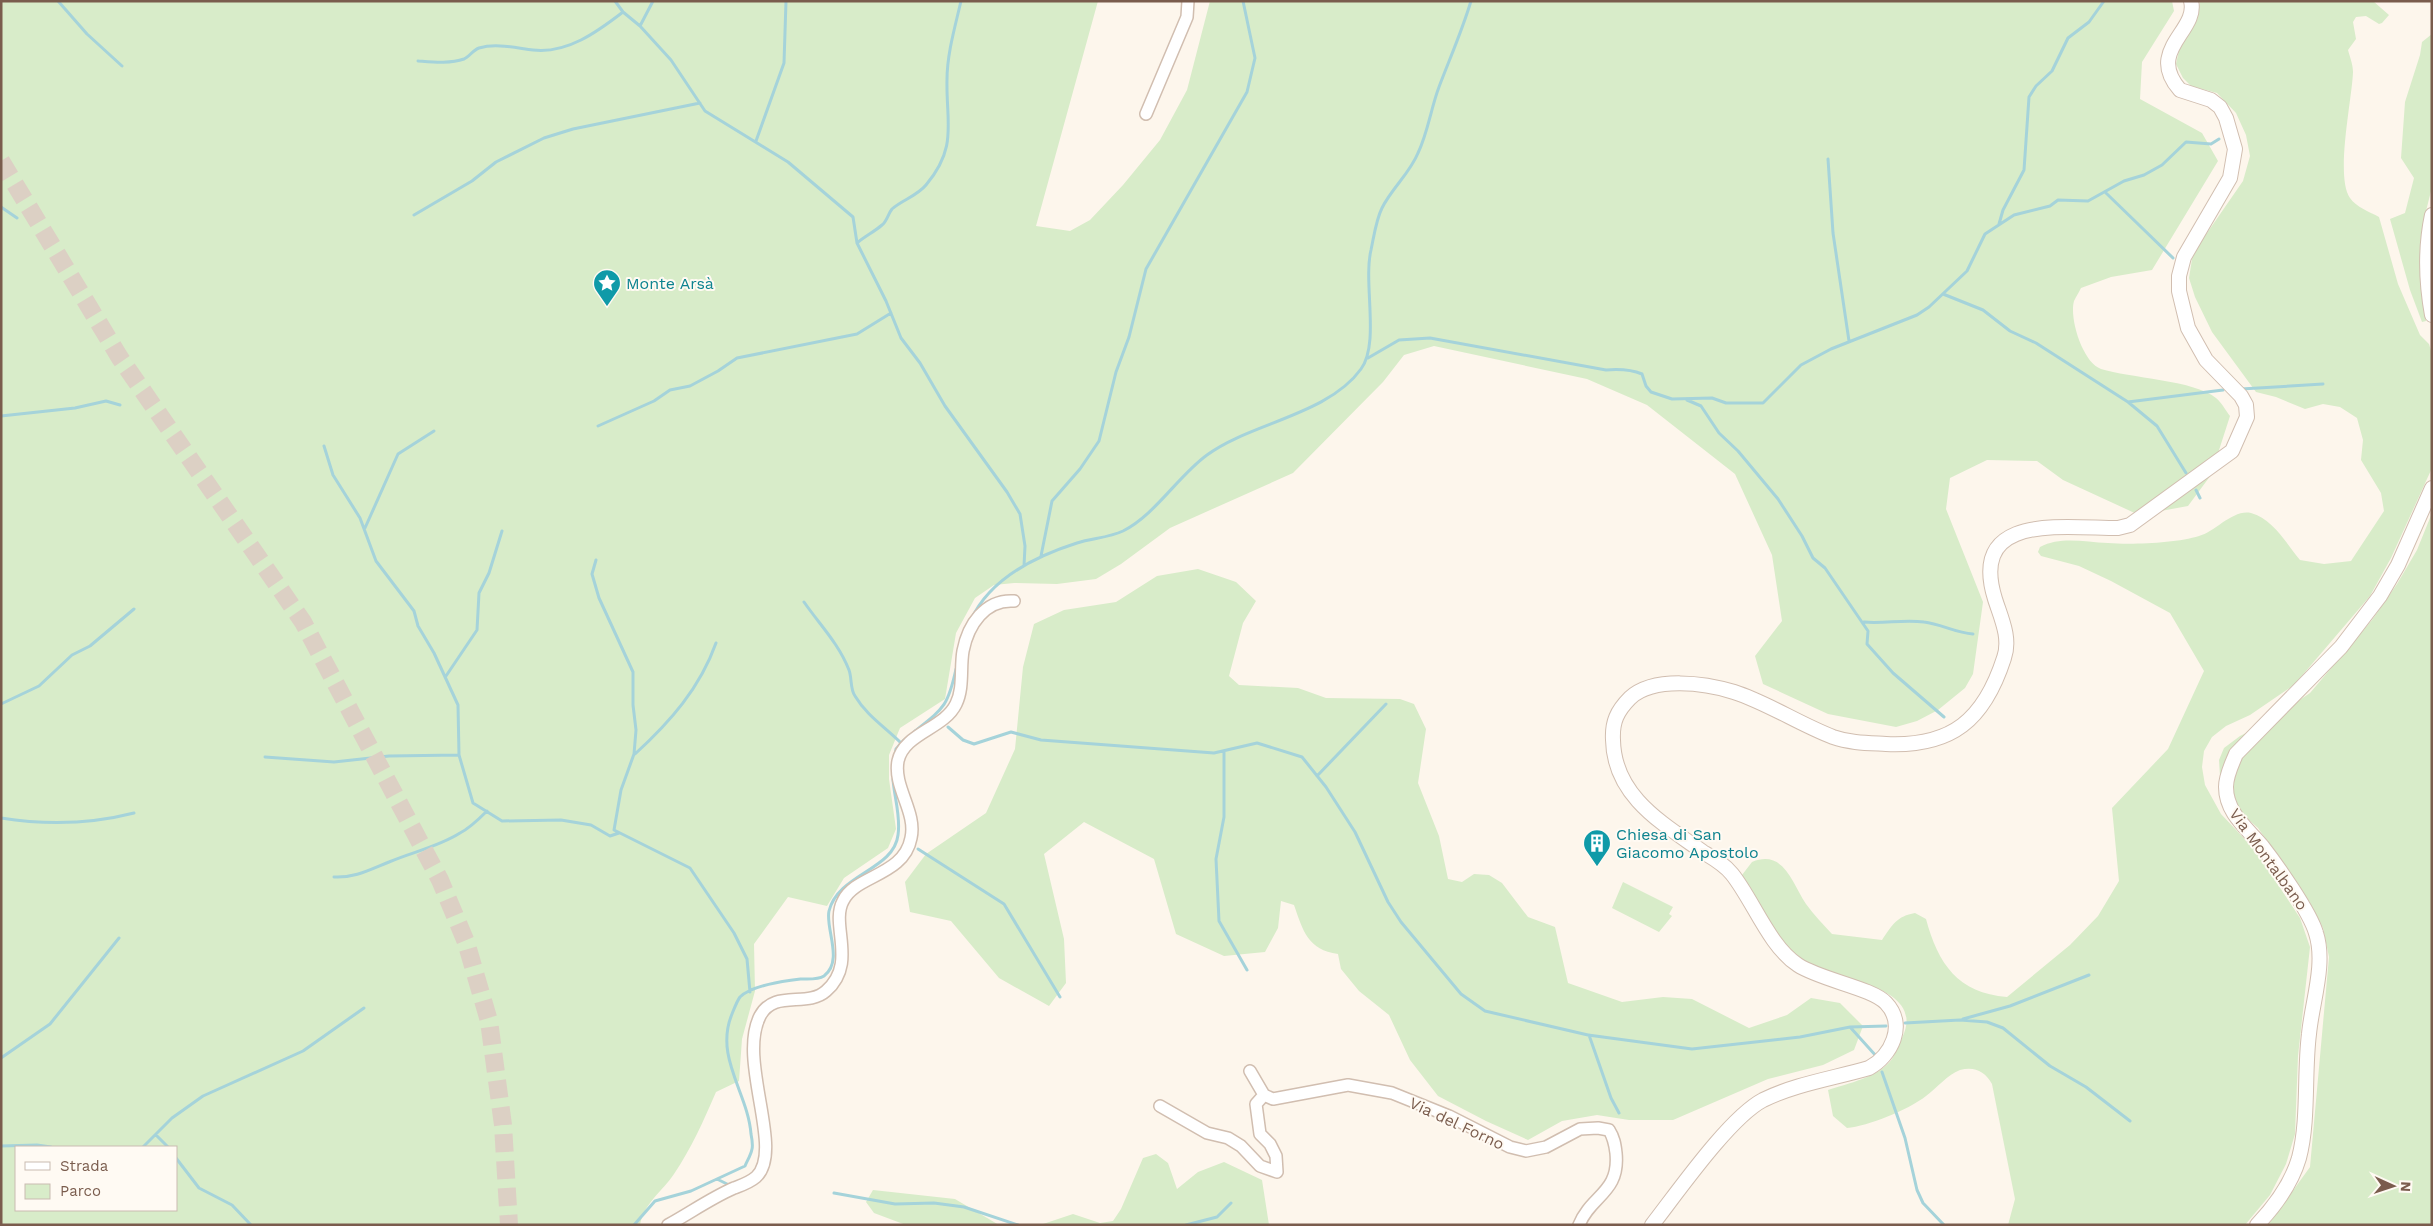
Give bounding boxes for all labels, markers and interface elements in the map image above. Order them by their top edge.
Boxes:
place icon: Monte Arsà [592,268,622,307]
place label: Monte Arsà [626,274,714,293]
street label: Via Montalbano [2225,805,2312,914]
place label: Chiesa di San Giacomo Apostolo [1616,825,1759,862]
building icon: Chiesa di San Giacomo Apostolo [1582,828,1612,867]
street label: Via del Forno [1406,1093,1507,1154]
legend [15,1146,178,1211]
text: Strada [60,1157,109,1175]
north arrow [2368,1161,2418,1211]
text: N [2398,1181,2414,1192]
text: Parco [60,1182,101,1200]

